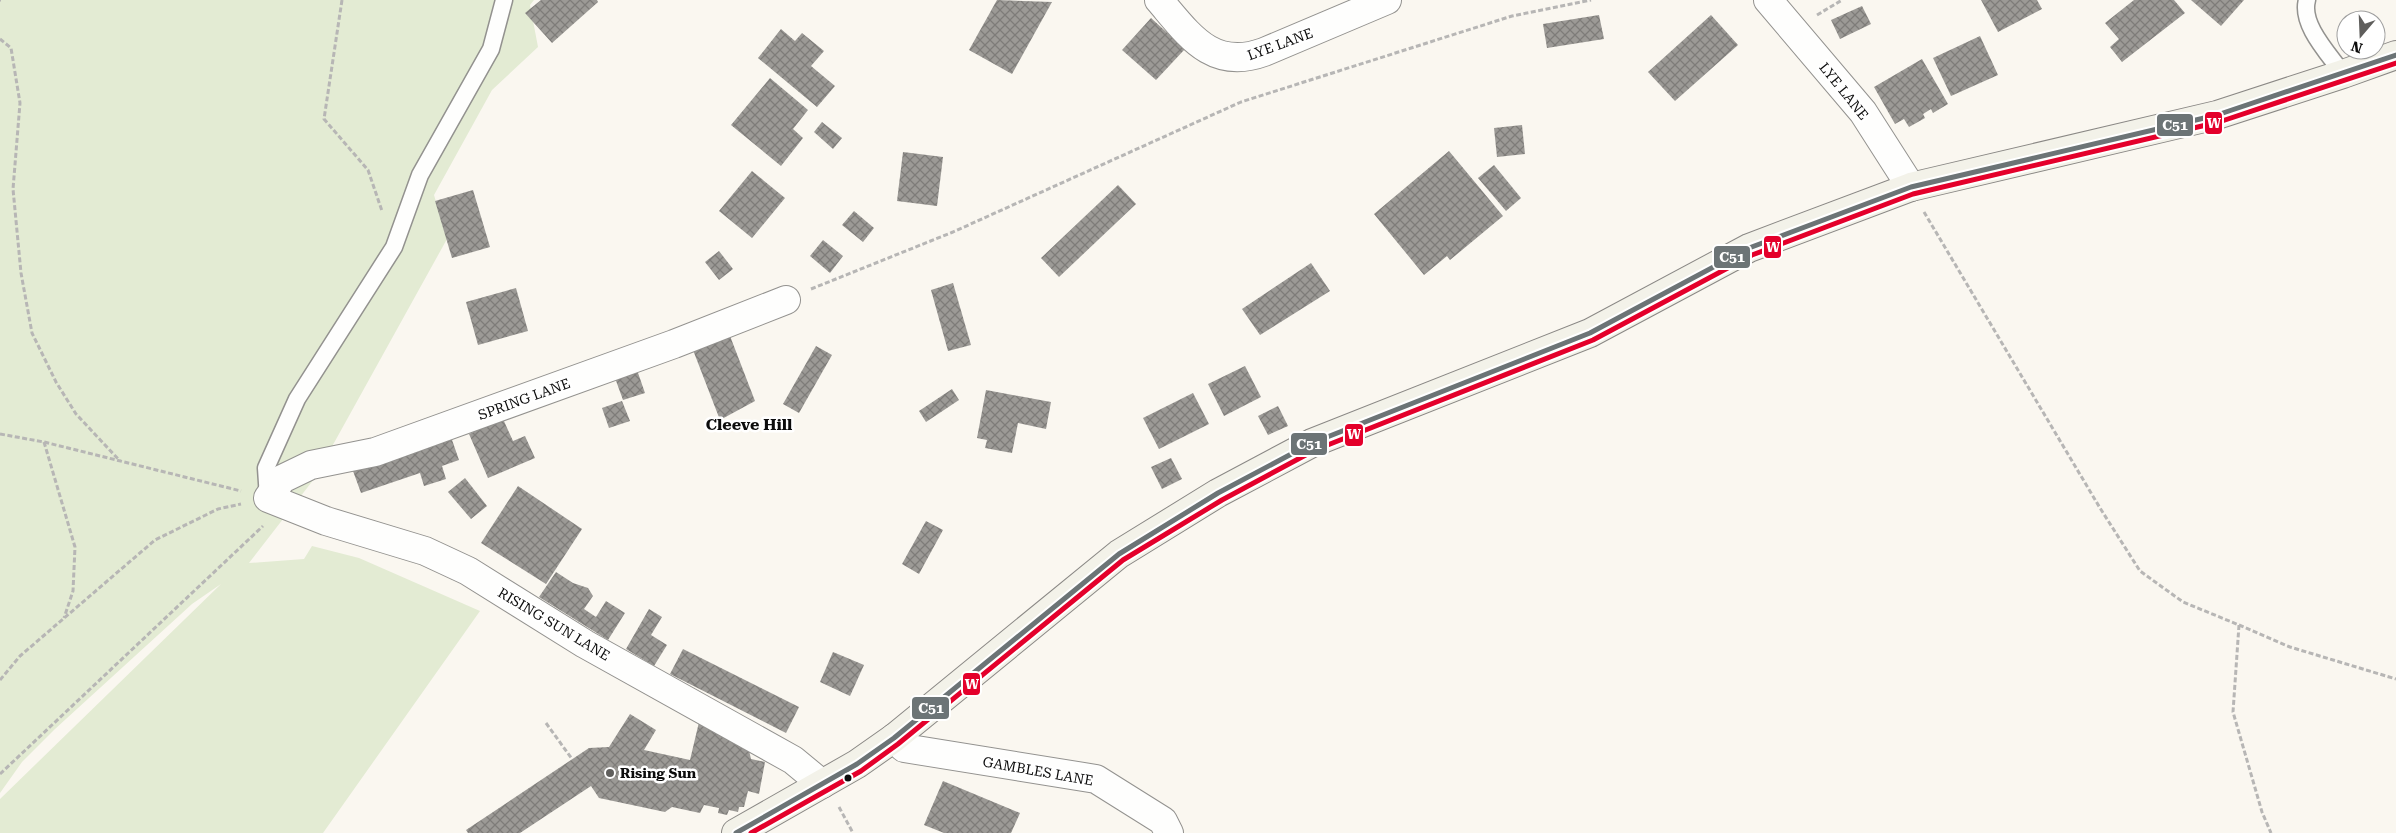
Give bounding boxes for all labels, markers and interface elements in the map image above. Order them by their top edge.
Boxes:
north arrow [2336,10,2386,60]
street label: LYE LANE [1245,25,1315,63]
text: N [2349,38,2364,57]
street label: LYE LANE [1816,59,1872,123]
line badge: W [2204,111,2223,135]
line badge: C51 [2156,113,2194,137]
text: W [2207,115,2222,131]
text: C51 [2162,117,2188,133]
line badge: W [1763,235,1782,259]
text: W [1766,239,1781,255]
line badge: C51 [1713,245,1751,269]
text: C51 [1719,249,1745,265]
street label: SPRING LANE [476,375,572,423]
district label: Cleeve Hill [706,415,793,434]
line badge: W [1344,423,1364,447]
text: W [1347,426,1362,442]
line badge: C51 [1290,432,1328,456]
text: C51 [1296,436,1322,452]
street label: RISING SUN LANE [495,584,613,664]
line badge: W [962,672,981,696]
text: W [965,676,980,692]
line badge: C51 [911,696,950,720]
text: C51 [918,700,944,716]
street label: GAMBLES LANE [981,753,1095,789]
place label: Rising Sun [620,765,697,781]
marker: Rising Sun [604,767,616,779]
unlabelled marker [843,773,853,783]

